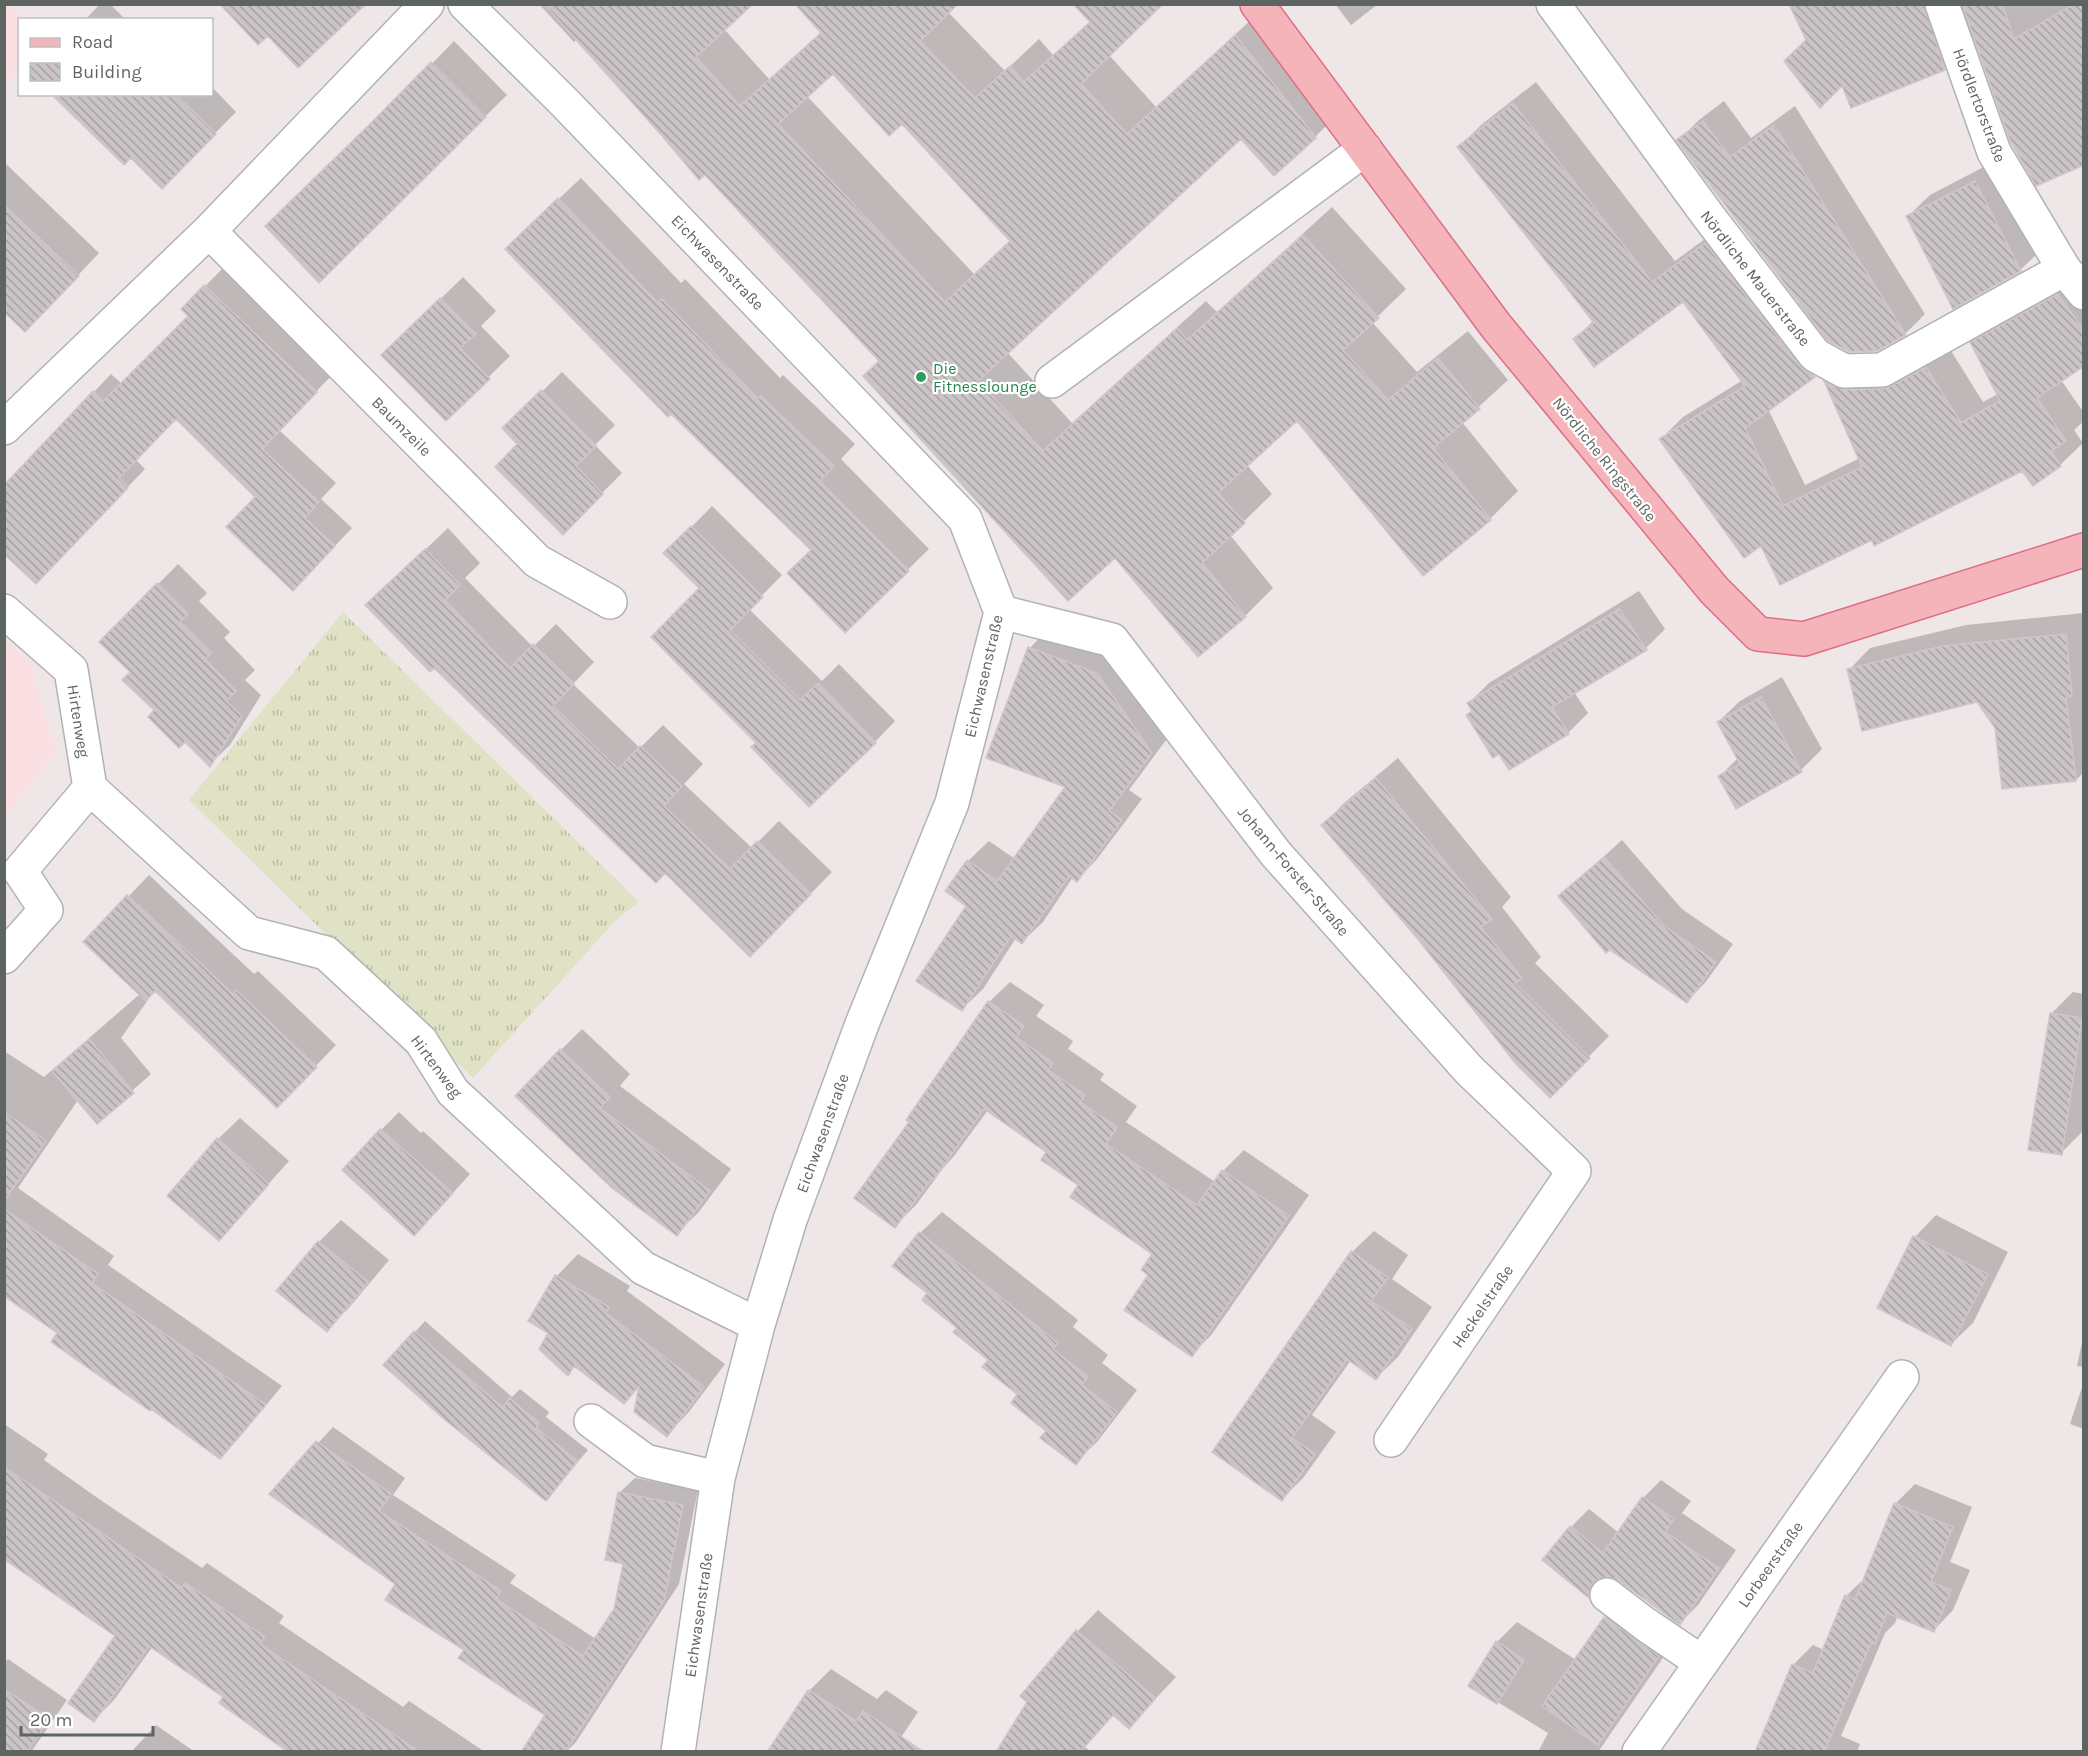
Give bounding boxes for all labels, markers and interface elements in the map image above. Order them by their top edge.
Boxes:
legend [18,18,213,96]
text: Road [72,31,113,53]
street label: Hördlertorstraße [1949,45,2010,165]
text: Building [72,61,142,83]
street label: Nördliche Mauerstraße [1697,207,1815,350]
street label: Eichwasenstraße [667,211,768,314]
place label: Die Fitnesslounge [933,359,1037,396]
marker: Die Fitnesslounge [914,370,928,384]
street label: Baumzeile [368,393,435,460]
street label: Nördliche Ringstraße [1549,393,1661,525]
street label: Eichwasenstraße [960,613,1007,739]
street label: Hirtenweg [63,683,94,759]
street label: Johann-Forster-Straße [1234,803,1353,940]
street label: Hirtenweg [407,1031,466,1102]
street label: Eichwasenstraße [792,1071,853,1195]
street label: Heckelstraße [1448,1261,1517,1351]
street label: Lorbeerstraße [1734,1518,1807,1611]
street label: Eichwasenstraße [680,1552,717,1678]
scale bar [21,1699,153,1737]
text: 20 m [30,1709,72,1731]

